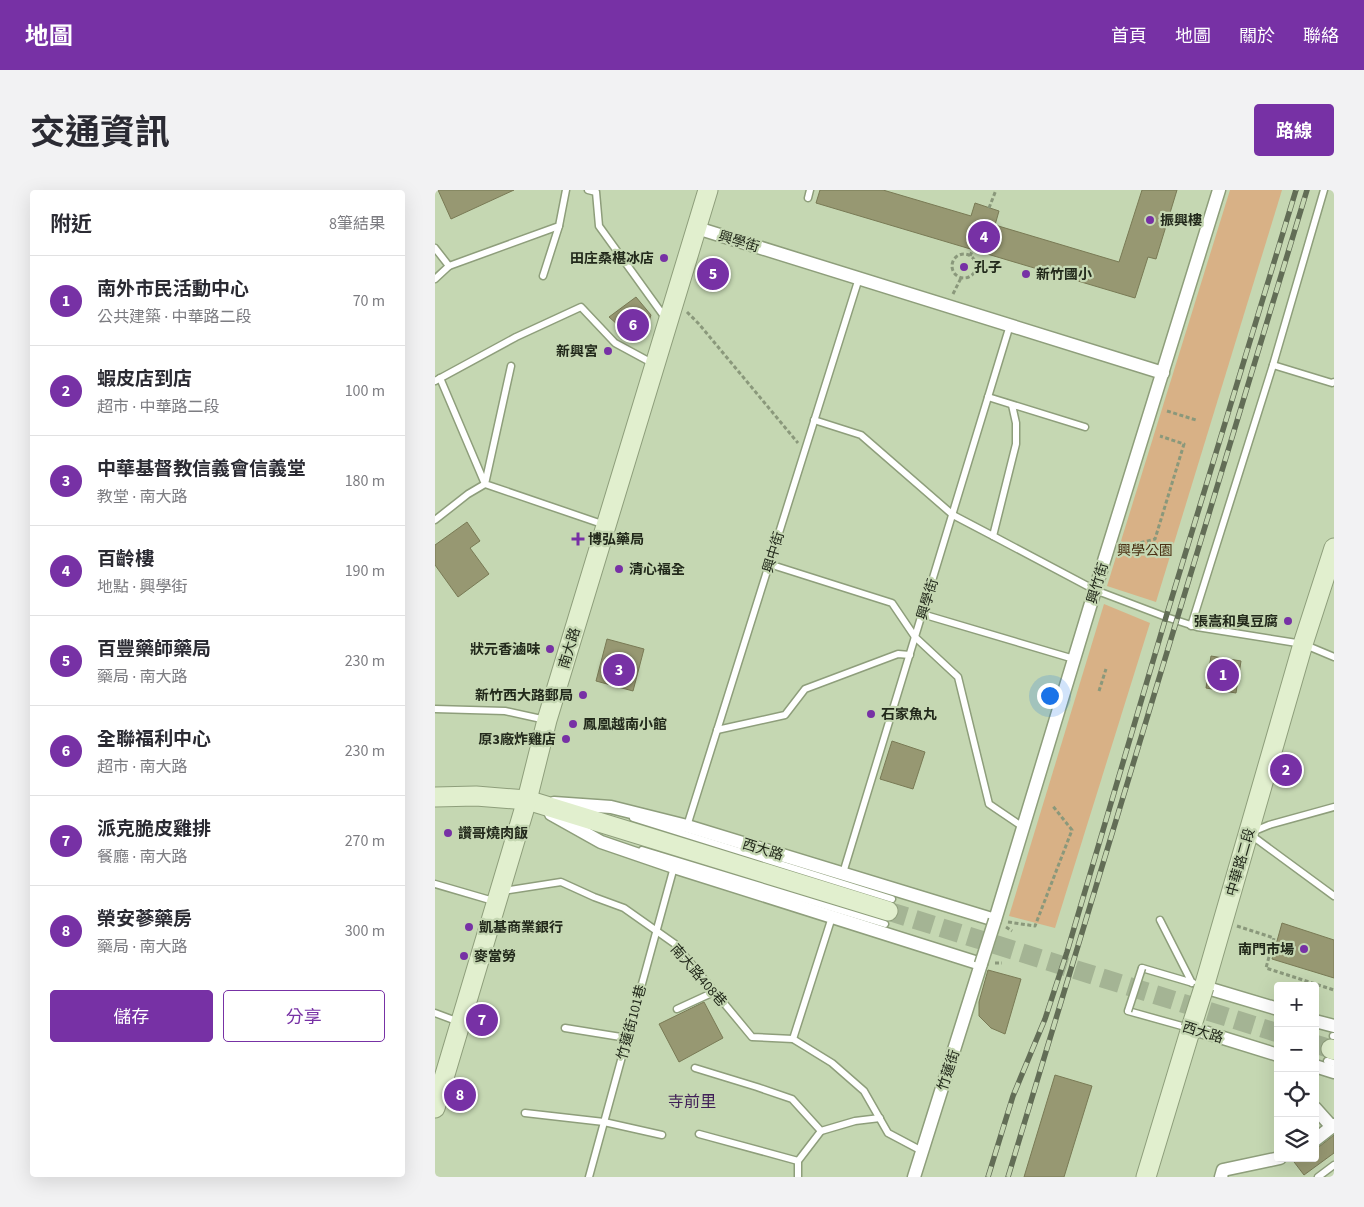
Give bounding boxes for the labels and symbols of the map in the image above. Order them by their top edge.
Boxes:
place label: 振興樓 [1160,211,1202,231]
marker: 振興樓 [1144,214,1156,226]
pin: 4 [968,218,1000,256]
street label: 興學街 [716,226,762,258]
place label: 田庄桑椹冰店 [570,249,654,269]
marker: 田庄桑椹冰店 [658,252,670,264]
pin: 5 [697,255,729,293]
place label: 孔子 [974,258,1002,278]
marker: 孔子 [958,261,970,273]
place label: 新竹國小 [1036,265,1092,285]
marker: 新竹國小 [1020,268,1032,280]
pin: 6 [617,306,649,344]
place label: 新興宮 [556,342,598,362]
marker: 新興宮 [602,345,614,357]
street label: 興中街 [758,529,790,575]
place label: 博弘藥局 [588,530,644,550]
marker: 博弘藥局 [572,533,584,545]
park label: 興學公園 [1117,541,1173,561]
place label: 清心福全 [629,560,685,580]
street label: 興竹街 [1082,560,1114,606]
marker: 清心福全 [613,563,625,575]
street label: 興學街 [912,576,944,622]
place label: 張嵩和臭豆腐 [1194,612,1278,632]
marker: 張嵩和臭豆腐 [1282,615,1294,627]
street label: 南大路 [554,625,586,671]
place label: 狀元香滷味 [470,640,541,660]
marker: 狀元香滷味 [544,643,556,655]
pin: 3 [603,651,635,689]
pin: 1 [1207,656,1239,694]
your location [1037,683,1063,709]
place label: 新竹西大路郵局 [475,686,573,706]
marker: 新竹西大路郵局 [577,689,589,701]
place label: 石家魚丸 [881,705,937,725]
marker: 石家魚丸 [865,708,877,720]
place label: 鳳凰越南小館 [583,715,667,735]
marker: 鳳凰越南小館 [567,718,579,730]
place label: 原3廠炸雞店 [479,730,556,750]
marker: 原3廠炸雞店 [560,733,572,745]
pin: 2 [1270,751,1302,789]
place label: 讚哥燒肉飯 [458,824,528,844]
street label: 中華路二段 [1222,826,1260,899]
marker: 讚哥燒肉飯 [442,827,454,839]
street label: 西大路 [740,834,786,866]
place label: 凱基商業銀行 [479,918,563,938]
marker: 凱基商業銀行 [463,921,475,933]
street label: 南大路408巷 [665,940,731,1011]
place label: 南門市場 [1238,940,1294,960]
marker: 南門市場 [1298,943,1310,955]
place label: 麥當勞 [474,947,516,967]
marker: 麥當勞 [458,950,470,962]
street label: 竹蓮街101巷 [612,983,652,1062]
pin: 7 [466,1001,498,1039]
street label: 西大路 [1180,1017,1226,1049]
street label: 竹蓮街 [933,1047,965,1093]
pin: 8 [444,1076,476,1114]
district label: 寺前里 [668,1091,716,1113]

